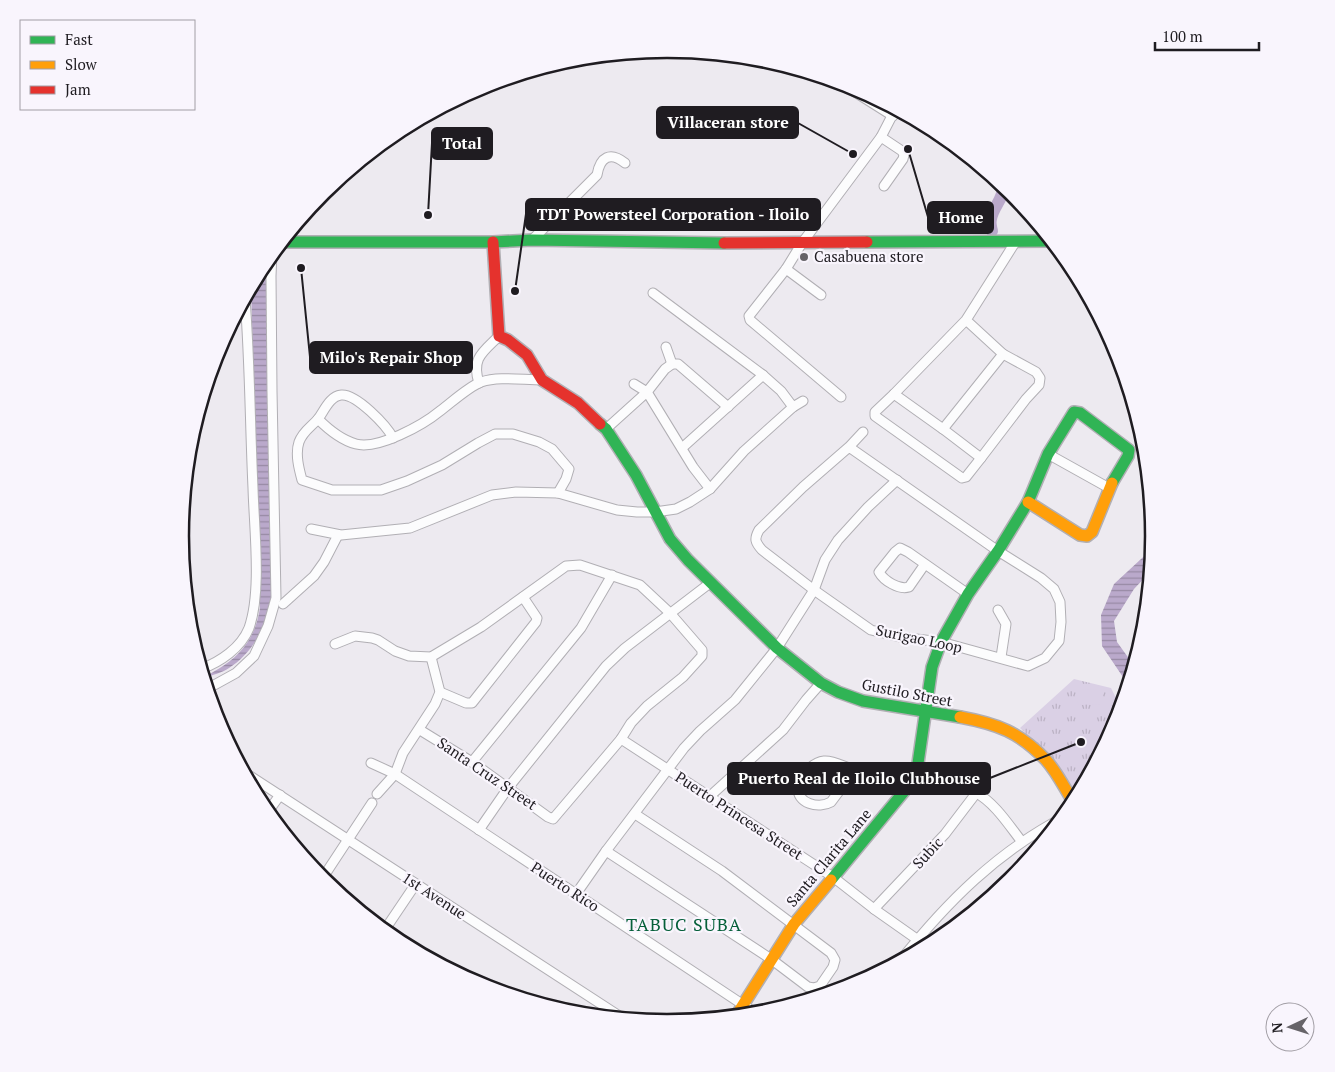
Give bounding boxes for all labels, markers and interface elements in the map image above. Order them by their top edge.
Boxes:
legend [20,20,195,110]
scale bar [1155,20,1259,52]
text: 100 m [1162,26,1203,46]
text: Fast [65,29,93,49]
text: Slow [65,54,98,74]
text: Jam [65,79,91,99]
callout: Villaceran store [657,107,798,138]
text: Villaceran store [667,111,789,133]
callout: Total [432,128,492,159]
text: Total [442,132,482,154]
callout: TDT Powersteel Corporation - Iloilo [526,199,820,230]
callout: Home [928,202,993,233]
text: TDT Powersteel Corporation - Iloilo [537,203,810,225]
text: Home [938,206,984,228]
place label: Casabuena store [814,246,923,266]
marker: Casabuena store [798,251,810,263]
callout: Milo's Repair Shop [310,342,472,373]
text: Milo's Repair Shop [320,346,462,368]
street label: Surigao Loop [874,619,964,657]
street label: Gustilo Street [860,673,955,711]
street label: Santa Cruz Street [434,732,542,814]
callout: Puerto Real de Iloilo Clubhouse [728,763,990,794]
street label: Puerto Princesa Street [672,766,808,864]
text: Puerto Real de Iloilo Clubhouse [738,767,980,789]
street label: Santa Clarita Lane [781,804,875,911]
street label: Subic [908,832,947,872]
street label: Puerto Rico [528,857,603,916]
street label: 1st Avenue [399,867,470,923]
district label: TABUC SUBA [626,912,742,936]
north arrow [1265,1002,1315,1052]
text: N [1267,1022,1286,1034]

